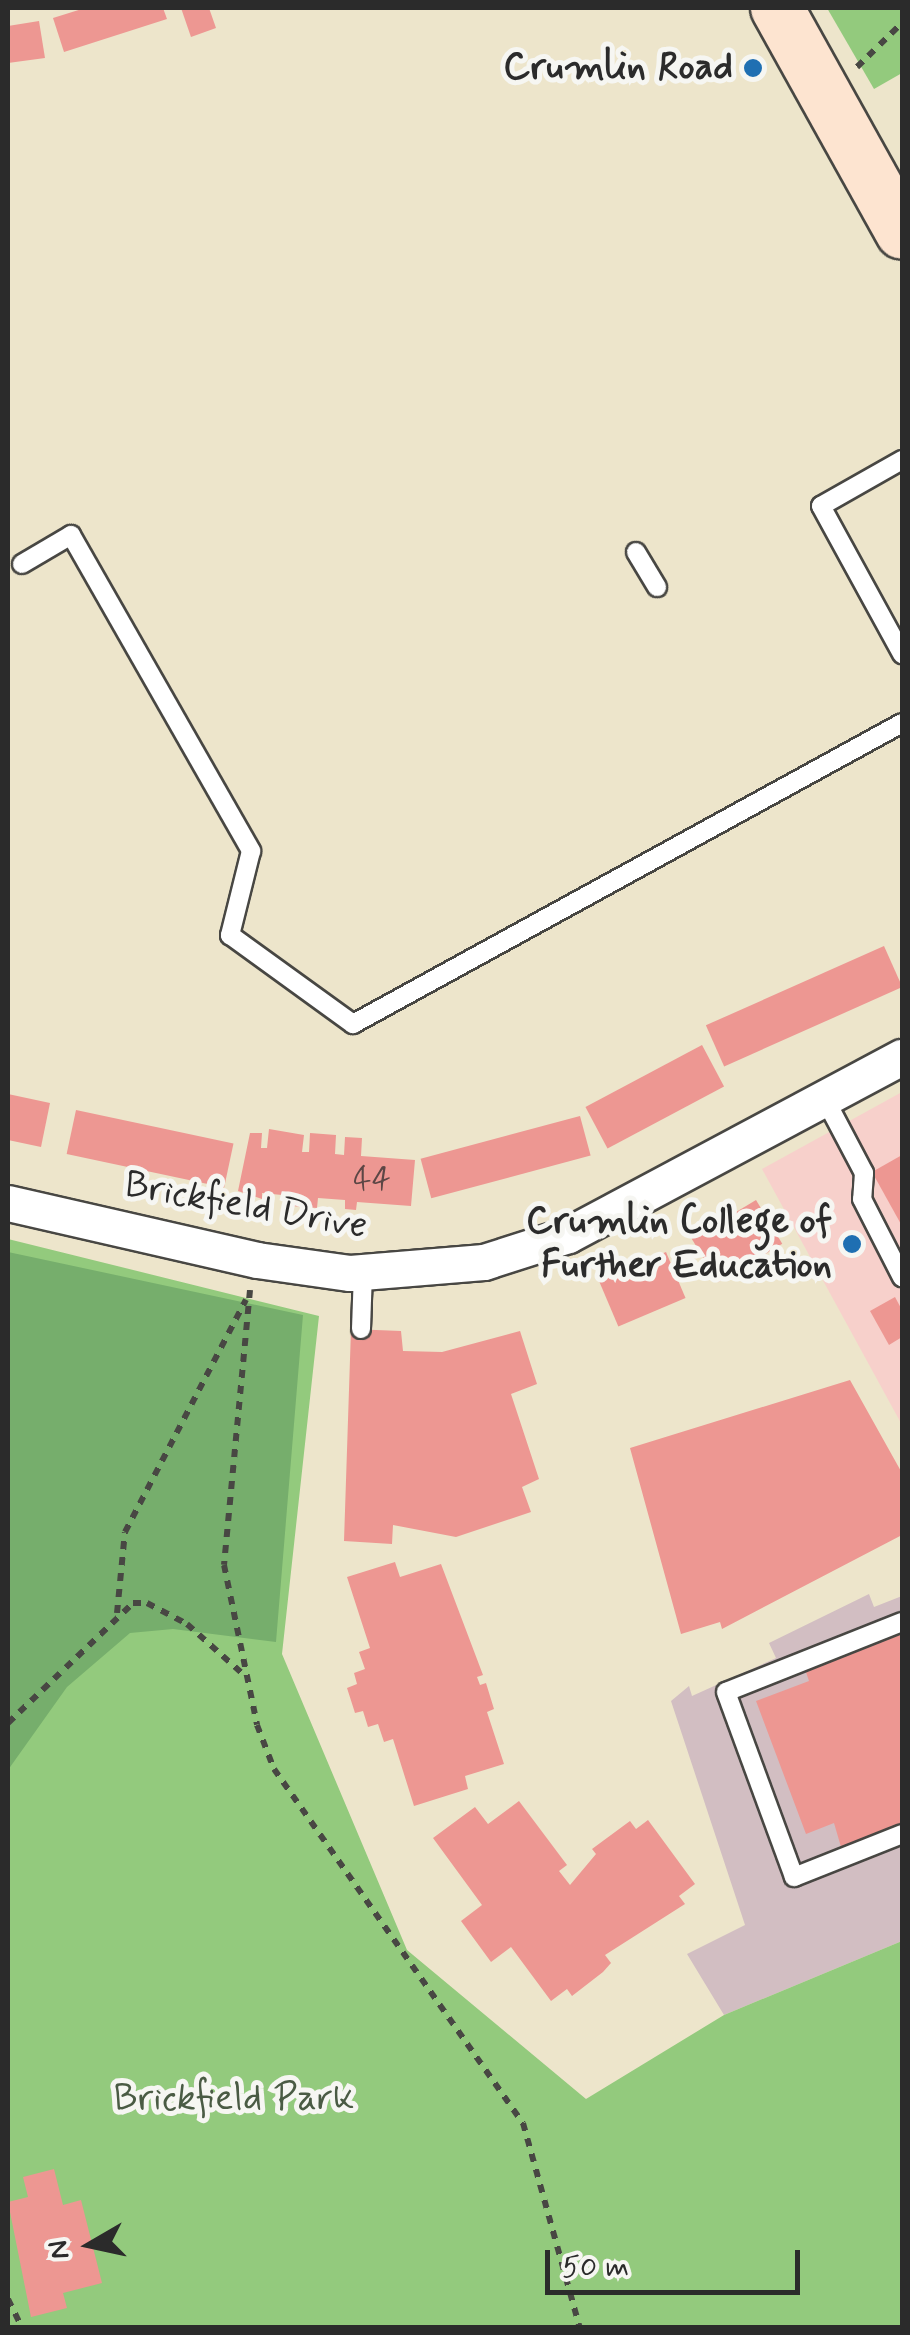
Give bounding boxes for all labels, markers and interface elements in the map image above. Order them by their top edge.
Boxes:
place label: Crumlin Road [504,45,733,91]
marker: Crumlin Road [742,57,764,79]
house number: 44 [353,1161,391,1199]
street label: Brickfield Drive [123,1163,369,1249]
place label: Crumlin College of Further Education [523,1199,832,1288]
marker: Crumlin College of Further Education [841,1233,863,1255]
park label: Brickfield Park [117,2076,351,2122]
north arrow [40,2195,140,2295]
scale bar [550,2230,805,2292]
text: N [40,2238,80,2262]
text: 50 m [562,2248,629,2287]

